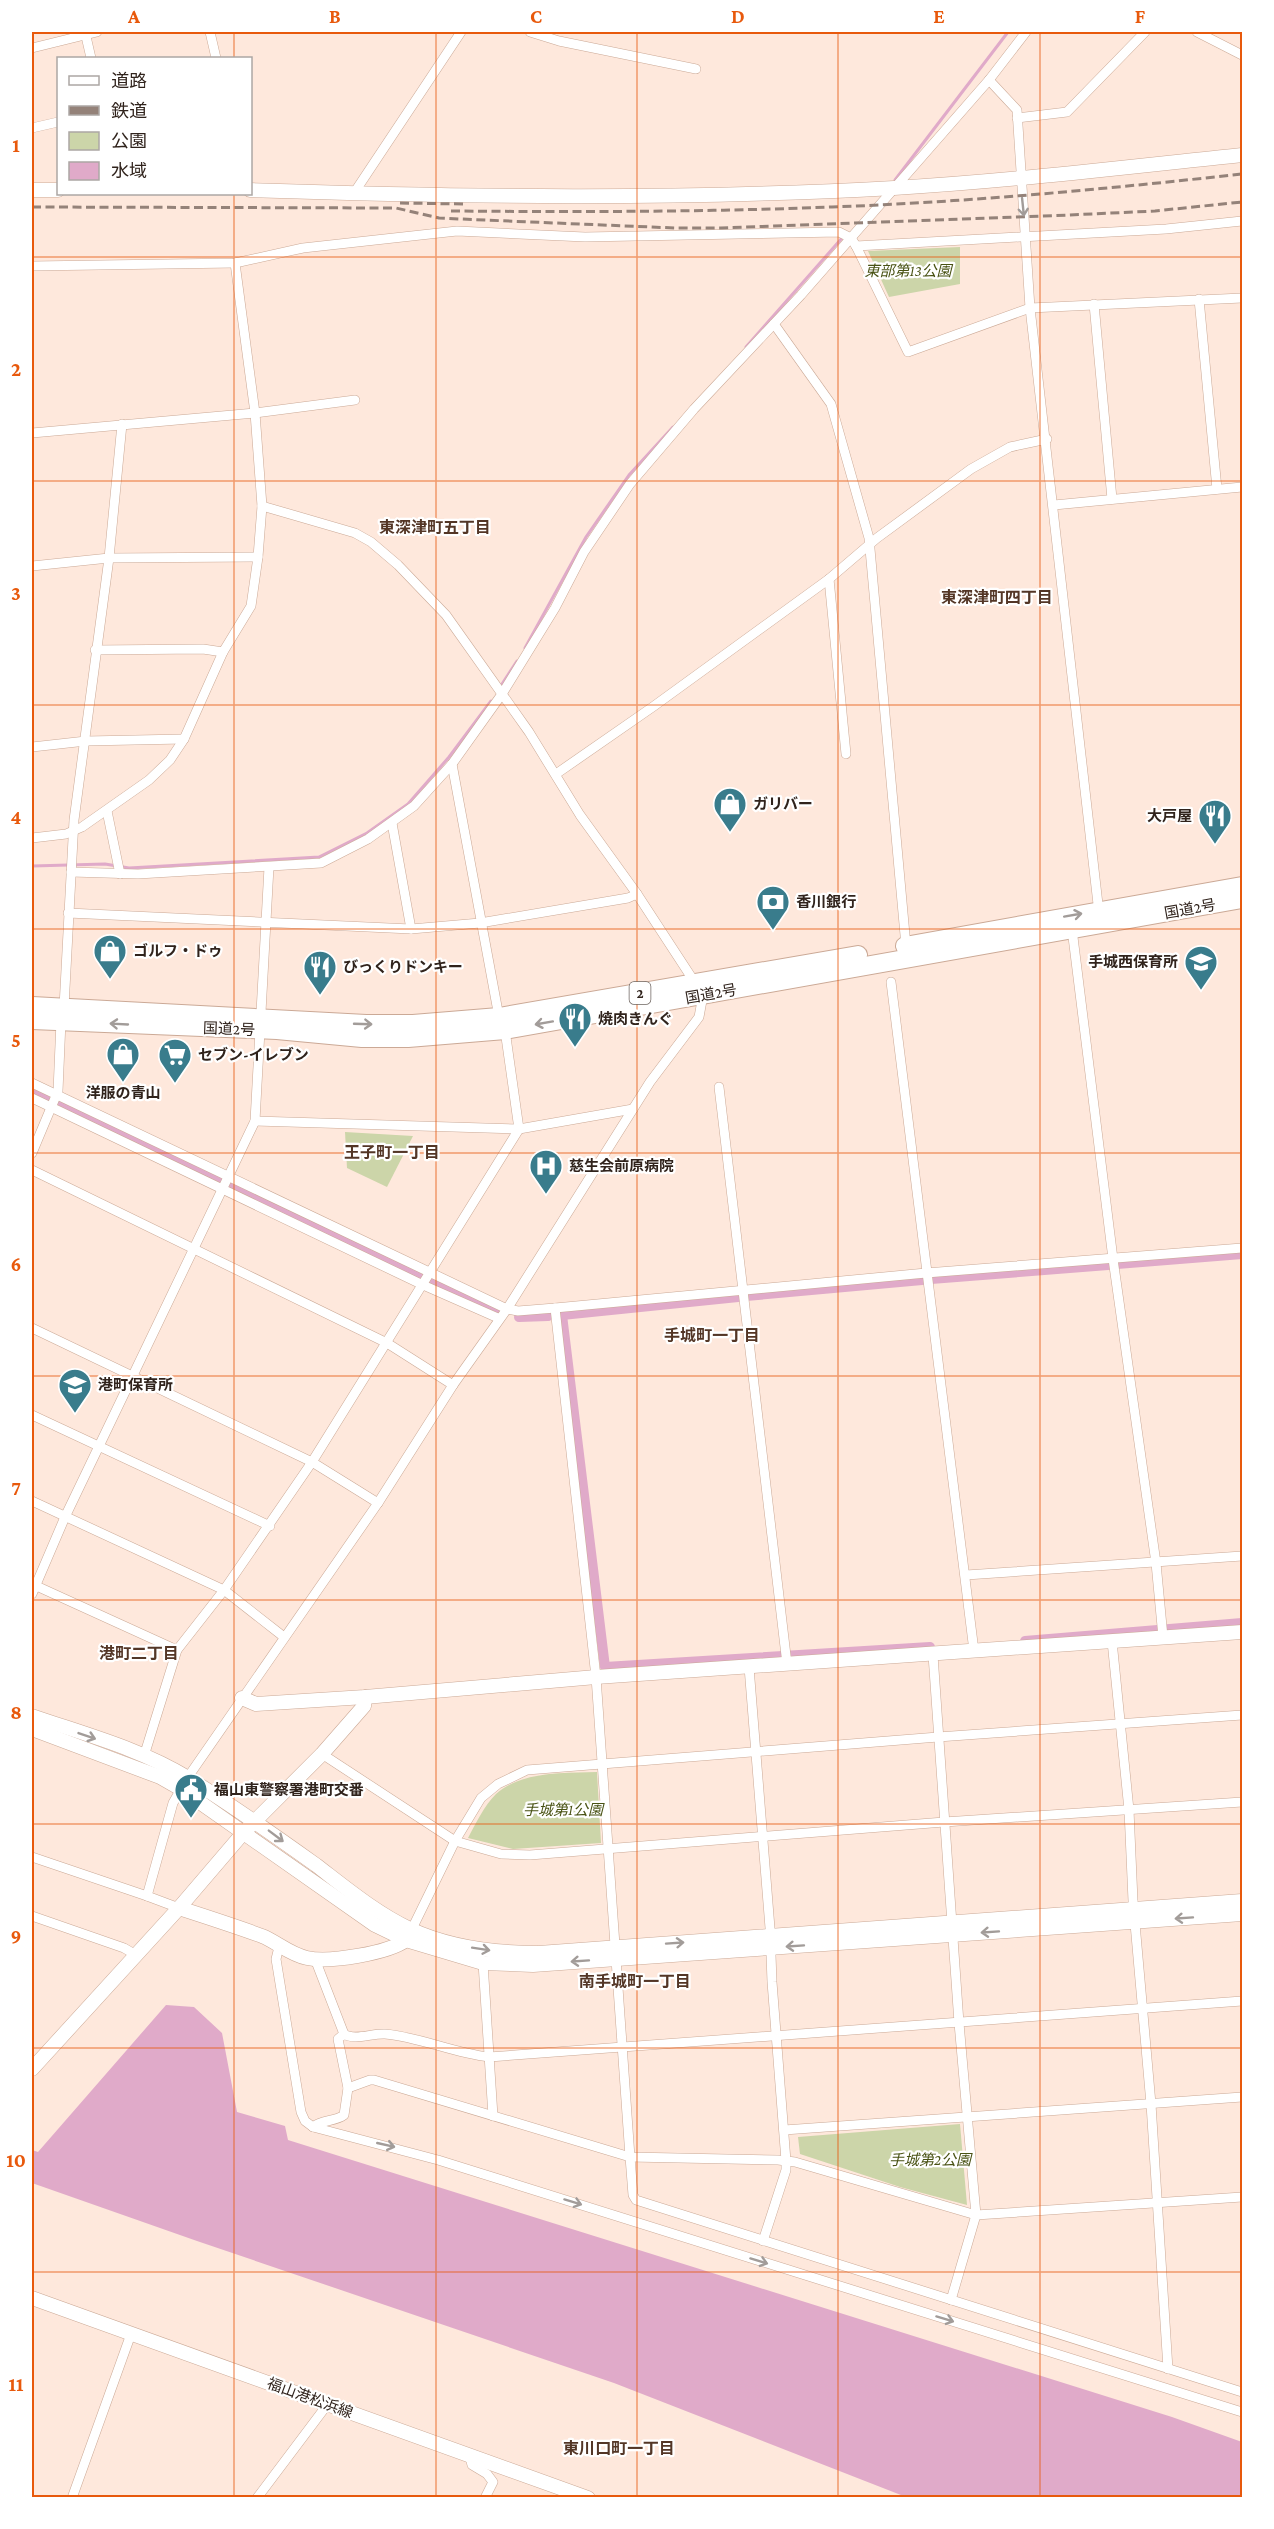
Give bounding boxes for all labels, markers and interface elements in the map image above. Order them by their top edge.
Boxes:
text: A [127,5,141,27]
text: B [329,5,341,27]
text: C [530,5,542,27]
text: D [731,5,745,27]
text: E [933,5,945,27]
text: F [1135,5,1146,27]
legend [57,57,252,195]
text: 道路 [111,71,147,91]
text: 鉄道 [111,101,147,121]
text: 公園 [111,131,147,151]
text: 1 [12,134,20,156]
text: 水域 [111,161,147,181]
one-way arrow [1018,197,1029,217]
park label: 東部第13公園 [864,263,954,279]
text: 2 [11,358,21,380]
district label: 東深津町五丁目 [379,519,491,536]
text: 3 [11,582,21,604]
district label: 東深津町四丁目 [941,589,1053,606]
shop icon: ガリバー [712,786,748,833]
place label: ガリバー [753,796,813,812]
restaurant icon: 大戸屋 [1197,798,1233,845]
text: 4 [11,806,22,828]
place label: 大戸屋 [1147,808,1192,824]
bank icon: 香川銀行 [755,884,791,931]
place label: 香川銀行 [796,894,856,910]
street label: 国道2号 [1163,897,1217,921]
one-way arrow [1063,909,1083,920]
shop icon: ゴルフ・ドゥ [92,933,128,980]
place label: ゴルフ・ドゥ [133,943,223,959]
school or university icon: 手城西保育所 [1183,944,1219,991]
restaurant icon: びっくりドンキー [302,949,338,996]
place label: 手城西保育所 [1088,953,1178,970]
place label: びっくりドンキー [343,959,463,975]
road number: 2 [630,982,650,1004]
street label: 国道2号 [684,982,738,1006]
restaurant icon: 焼肉きんぐ [557,1001,593,1048]
place label: 焼肉きんぐ [598,1011,673,1027]
one-way arrow [110,1018,130,1029]
one-way arrow [352,1018,372,1029]
one-way arrow [535,1018,554,1029]
street label: 国道2号 [203,1020,255,1038]
text: 5 [11,1029,21,1051]
shop icon: 洋服の青山 [105,1036,141,1083]
supermarket icon: セブン-イレブン [157,1037,193,1084]
place label: セブン-イレブン [198,1046,309,1063]
place label: 洋服の青山 [85,1085,161,1101]
district label: 王子町一丁目 [344,1144,440,1161]
hospital icon: 慈生会前原病院 [528,1148,564,1195]
place label: 慈生会前原病院 [569,1157,674,1174]
text: 6 [11,1253,21,1275]
district label: 手城町一丁目 [664,1326,760,1344]
school or university icon: 港町保育所 [57,1367,93,1414]
place label: 港町保育所 [98,1377,173,1393]
text: 7 [11,1477,21,1499]
district label: 港町二丁目 [99,1645,179,1662]
text: 8 [10,1701,22,1723]
one-way arrow [77,1731,96,1742]
public building icon: 福山東警察署港町交番 [173,1772,209,1819]
place label: 福山東警察署港町交番 [213,1782,364,1798]
park label: 手城第1公園 [523,1802,605,1818]
one-way arrow [268,1830,284,1842]
one-way arrow [1175,1913,1195,1924]
text: 9 [11,1925,21,1947]
one-way arrow [980,1927,1000,1938]
one-way arrow [665,1937,684,1948]
one-way arrow [786,1941,806,1952]
one-way arrow [470,1944,490,1955]
one-way arrow [570,1956,590,1967]
district label: 南手城町一丁目 [579,1972,691,1990]
one-way arrow [376,2140,395,2152]
text: 10 [6,2149,26,2171]
park label: 手城第2公園 [889,2152,973,2168]
one-way arrow [563,2198,582,2209]
one-way arrow [749,2256,768,2267]
one-way arrow [935,2314,954,2325]
text: 11 [9,2373,24,2395]
street label: 福山港松浜線 [265,2375,355,2421]
district label: 東川口町一丁目 [563,2440,675,2457]

